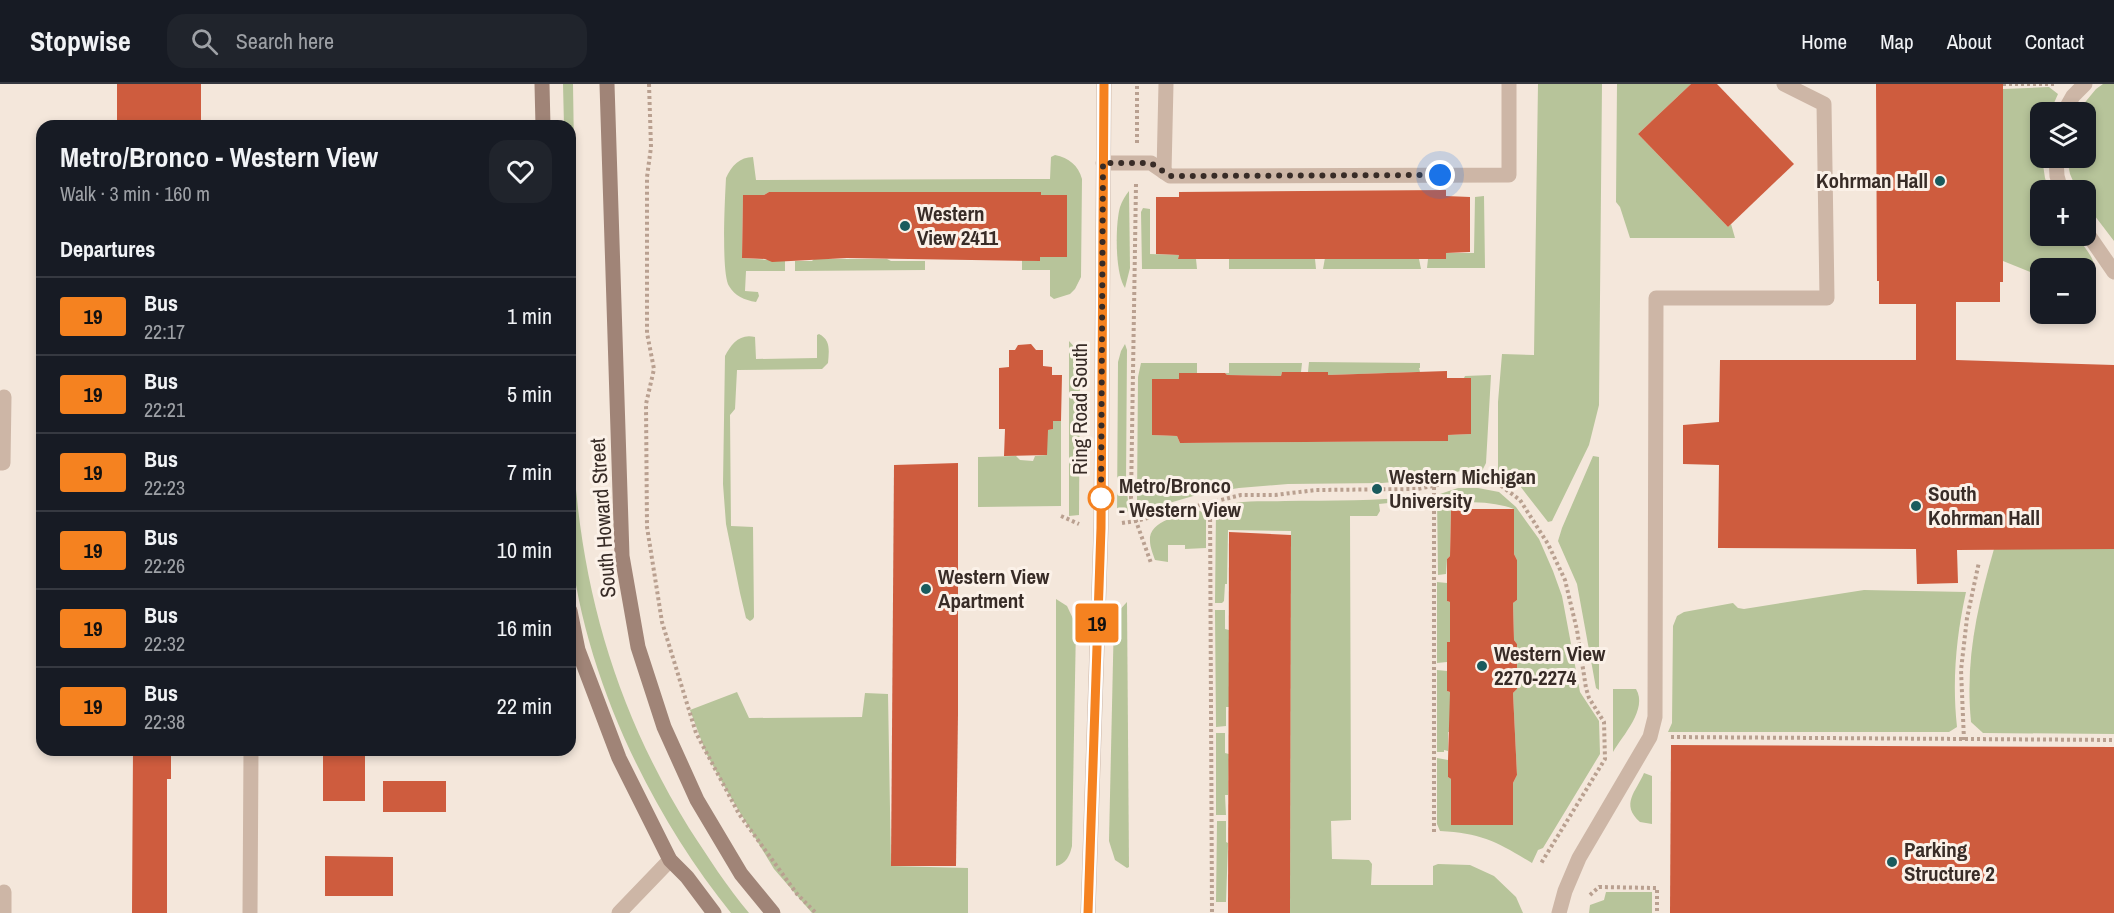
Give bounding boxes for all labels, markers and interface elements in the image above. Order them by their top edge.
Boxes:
search box [167,14,587,68]
text: Stopwise [30,22,131,60]
icon: search [188,25,221,58]
text: Search here [236,26,334,56]
text: Home [1801,27,1847,56]
text: Map [1880,27,1914,56]
text: About [1947,27,1992,56]
text: Contact [2025,27,2084,56]
map controls [2030,102,2096,324]
button: layers [2030,102,2096,168]
text: Metro/Bronco - Western View [60,138,378,176]
button: heart [489,140,552,203]
your location [1425,160,1455,190]
place label: Kohrman Hall [1816,166,1928,195]
marker: Kohrman Hall [1933,174,1947,188]
text: Walk · 3 min · 160 m [60,180,210,207]
button: + [2030,180,2096,246]
place label: Western View 2411 [917,199,999,252]
marker: Western View 2411 [898,219,912,233]
text: Departures [60,234,155,264]
button: − [2030,258,2096,324]
text: Bus [144,288,178,318]
text: 1 min [507,301,552,331]
text: 19 [83,302,103,331]
text: 22:17 [144,318,185,345]
street label: Ring Road South [1065,343,1094,475]
text: Bus [144,366,178,396]
text: 5 min [507,379,552,409]
text: 19 [83,380,103,409]
text: 22:21 [144,396,185,423]
street label: South Howard Street [582,437,623,599]
text: Bus [144,444,178,474]
text: 7 min [507,457,552,487]
text: 19 [83,458,103,487]
place label: Western Michigan University [1389,462,1536,515]
place label: Metro/Bronco - Western View [1119,471,1242,524]
text: 22:23 [144,474,185,501]
place label: South Kohrman Hall [1928,479,2040,532]
marker: Western Michigan University [1370,482,1384,496]
marker: Metro/Bronco - Western View [1088,485,1114,511]
marker: South Kohrman Hall [1909,499,1923,513]
text: Bus [144,522,178,552]
text: 10 min [497,535,552,565]
text: 19 [83,536,103,565]
text: 22:26 [144,552,185,579]
place label: Western View Apartment [938,562,1050,615]
marker: Western View Apartment [919,582,933,596]
text: Bus [144,600,178,630]
line badge: 19 [1070,604,1124,642]
text: 19 [1087,609,1107,638]
text: 16 min [497,613,552,643]
text: 19 [83,614,103,643]
text: 22:32 [144,630,185,657]
place label: Western View 2270-2274 [1494,639,1606,692]
marker: Western View 2270-2274 [1475,659,1489,673]
text: Bus [144,678,178,708]
text: 22 min [497,691,552,721]
text: 19 [83,692,103,721]
text: 22:38 [144,708,185,735]
place label: Parking Structure 2 [1904,835,1995,888]
marker: Parking Structure 2 [1885,855,1899,869]

